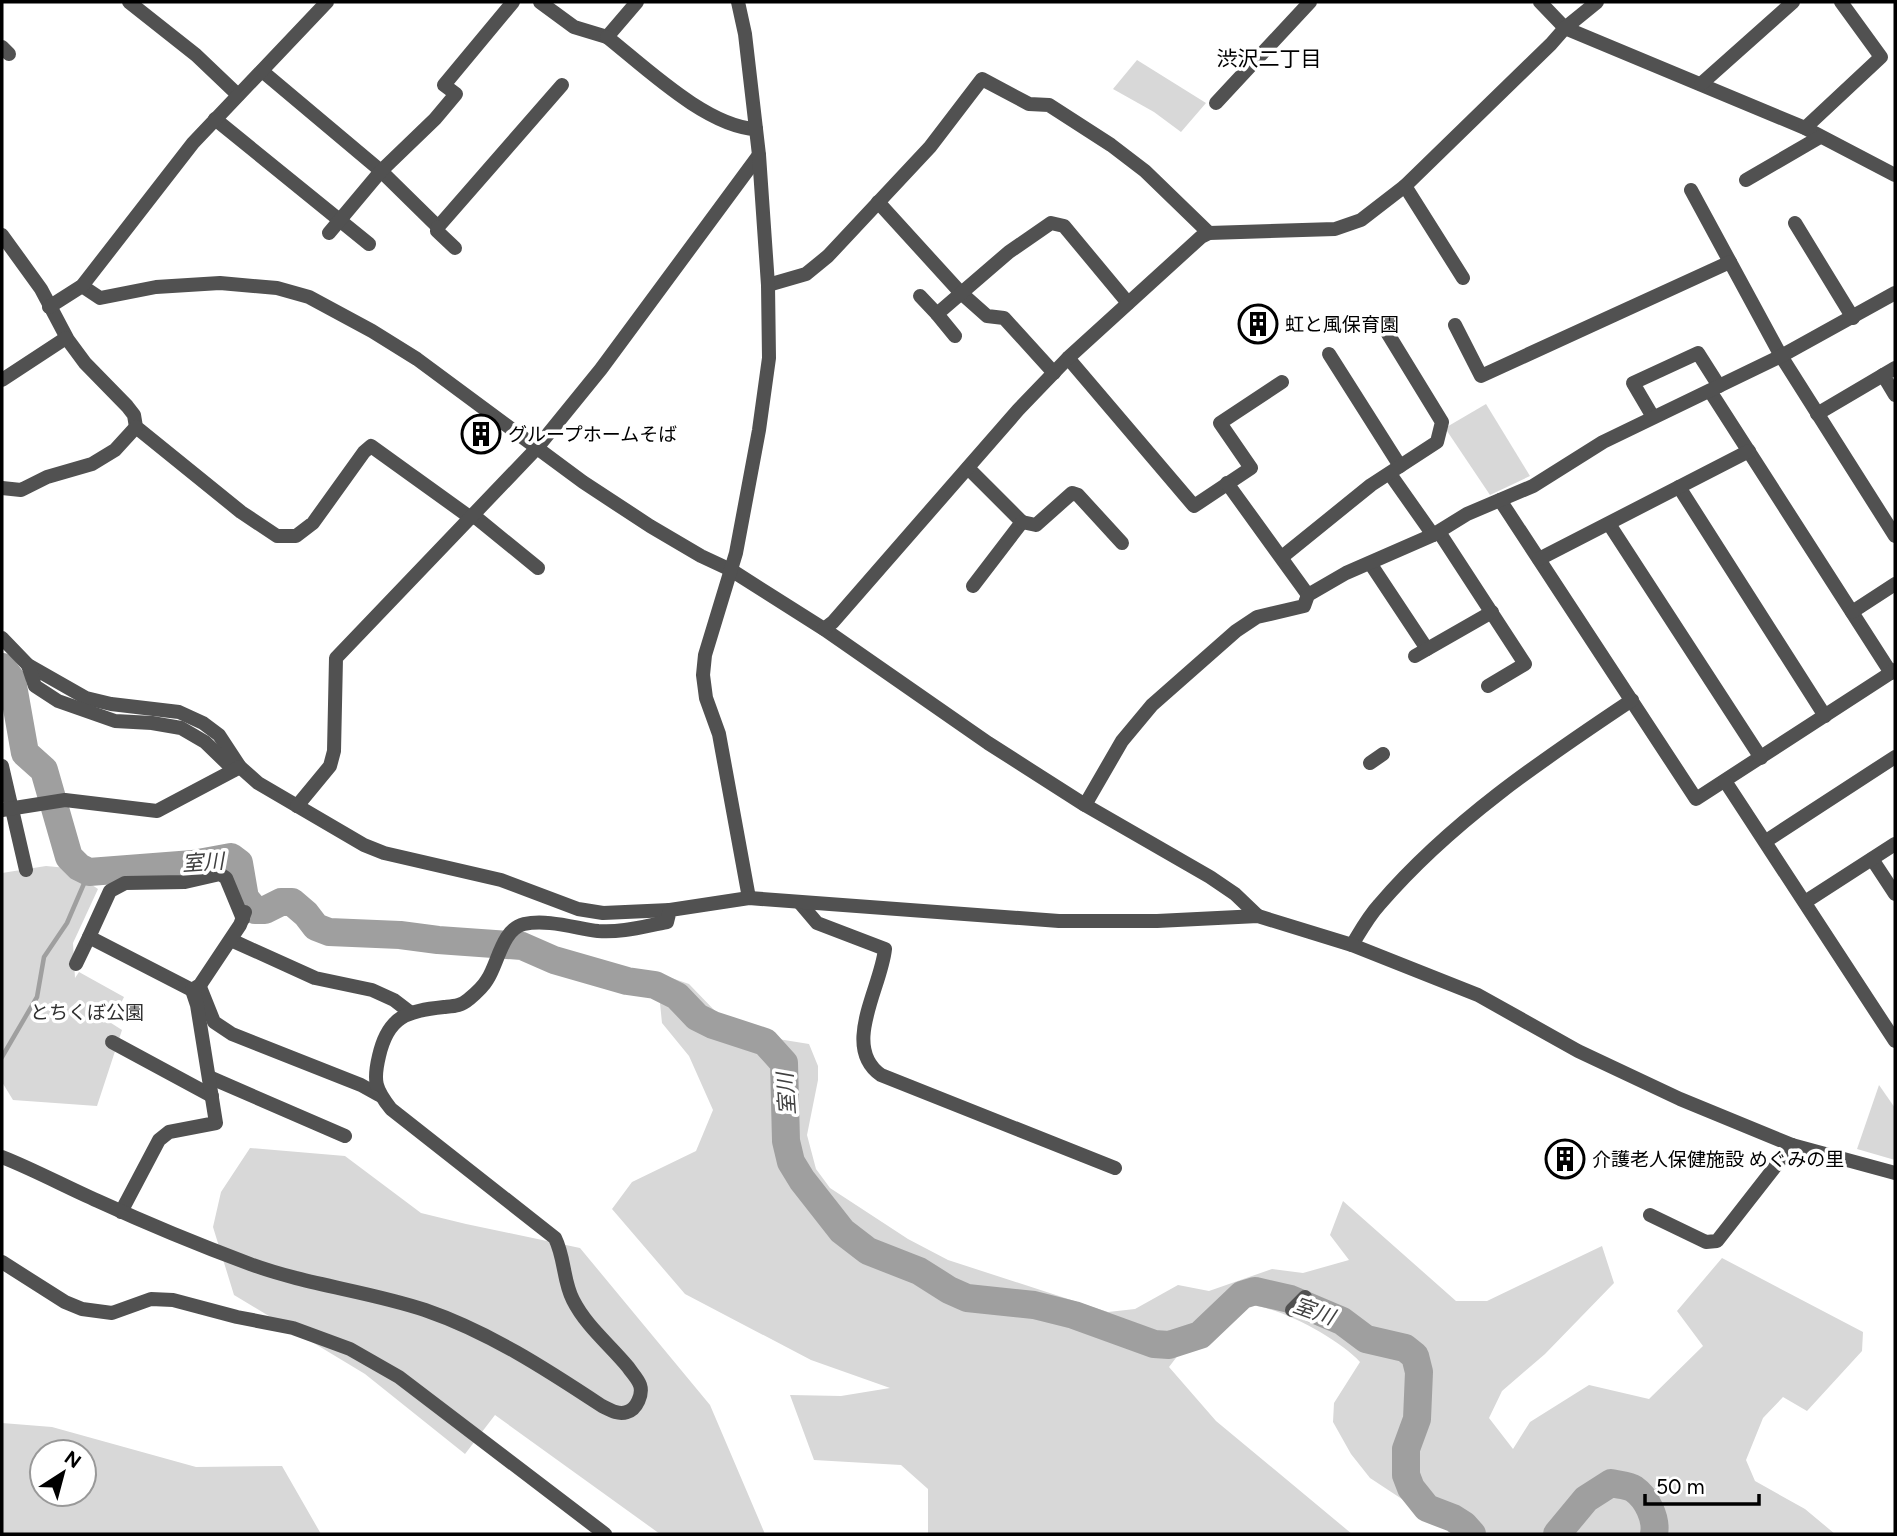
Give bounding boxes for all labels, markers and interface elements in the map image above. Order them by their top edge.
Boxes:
district label: 渋沢二丁目 [1217,46,1322,71]
building icon: 虹と風保育園 [1237,303,1279,345]
place label: 虹と風保育園 [1285,313,1399,336]
building icon: グループホームそば [460,413,502,455]
place label: グループホームそば [508,423,677,446]
water label: 室川 [181,848,227,876]
park label: とちくぼ公園 [30,1001,144,1024]
water label: 室川 [772,1070,800,1116]
building icon: 介護老人保健施設 めぐみの里 [1544,1138,1586,1180]
place label: 介護老人保健施設 めぐみの里 [1592,1148,1844,1171]
water label: 室川 [1290,1292,1340,1330]
north arrow [28,1438,98,1508]
text: N [60,1446,85,1473]
scale bar [1645,1462,1759,1506]
text: 50 m [1656,1474,1705,1499]

